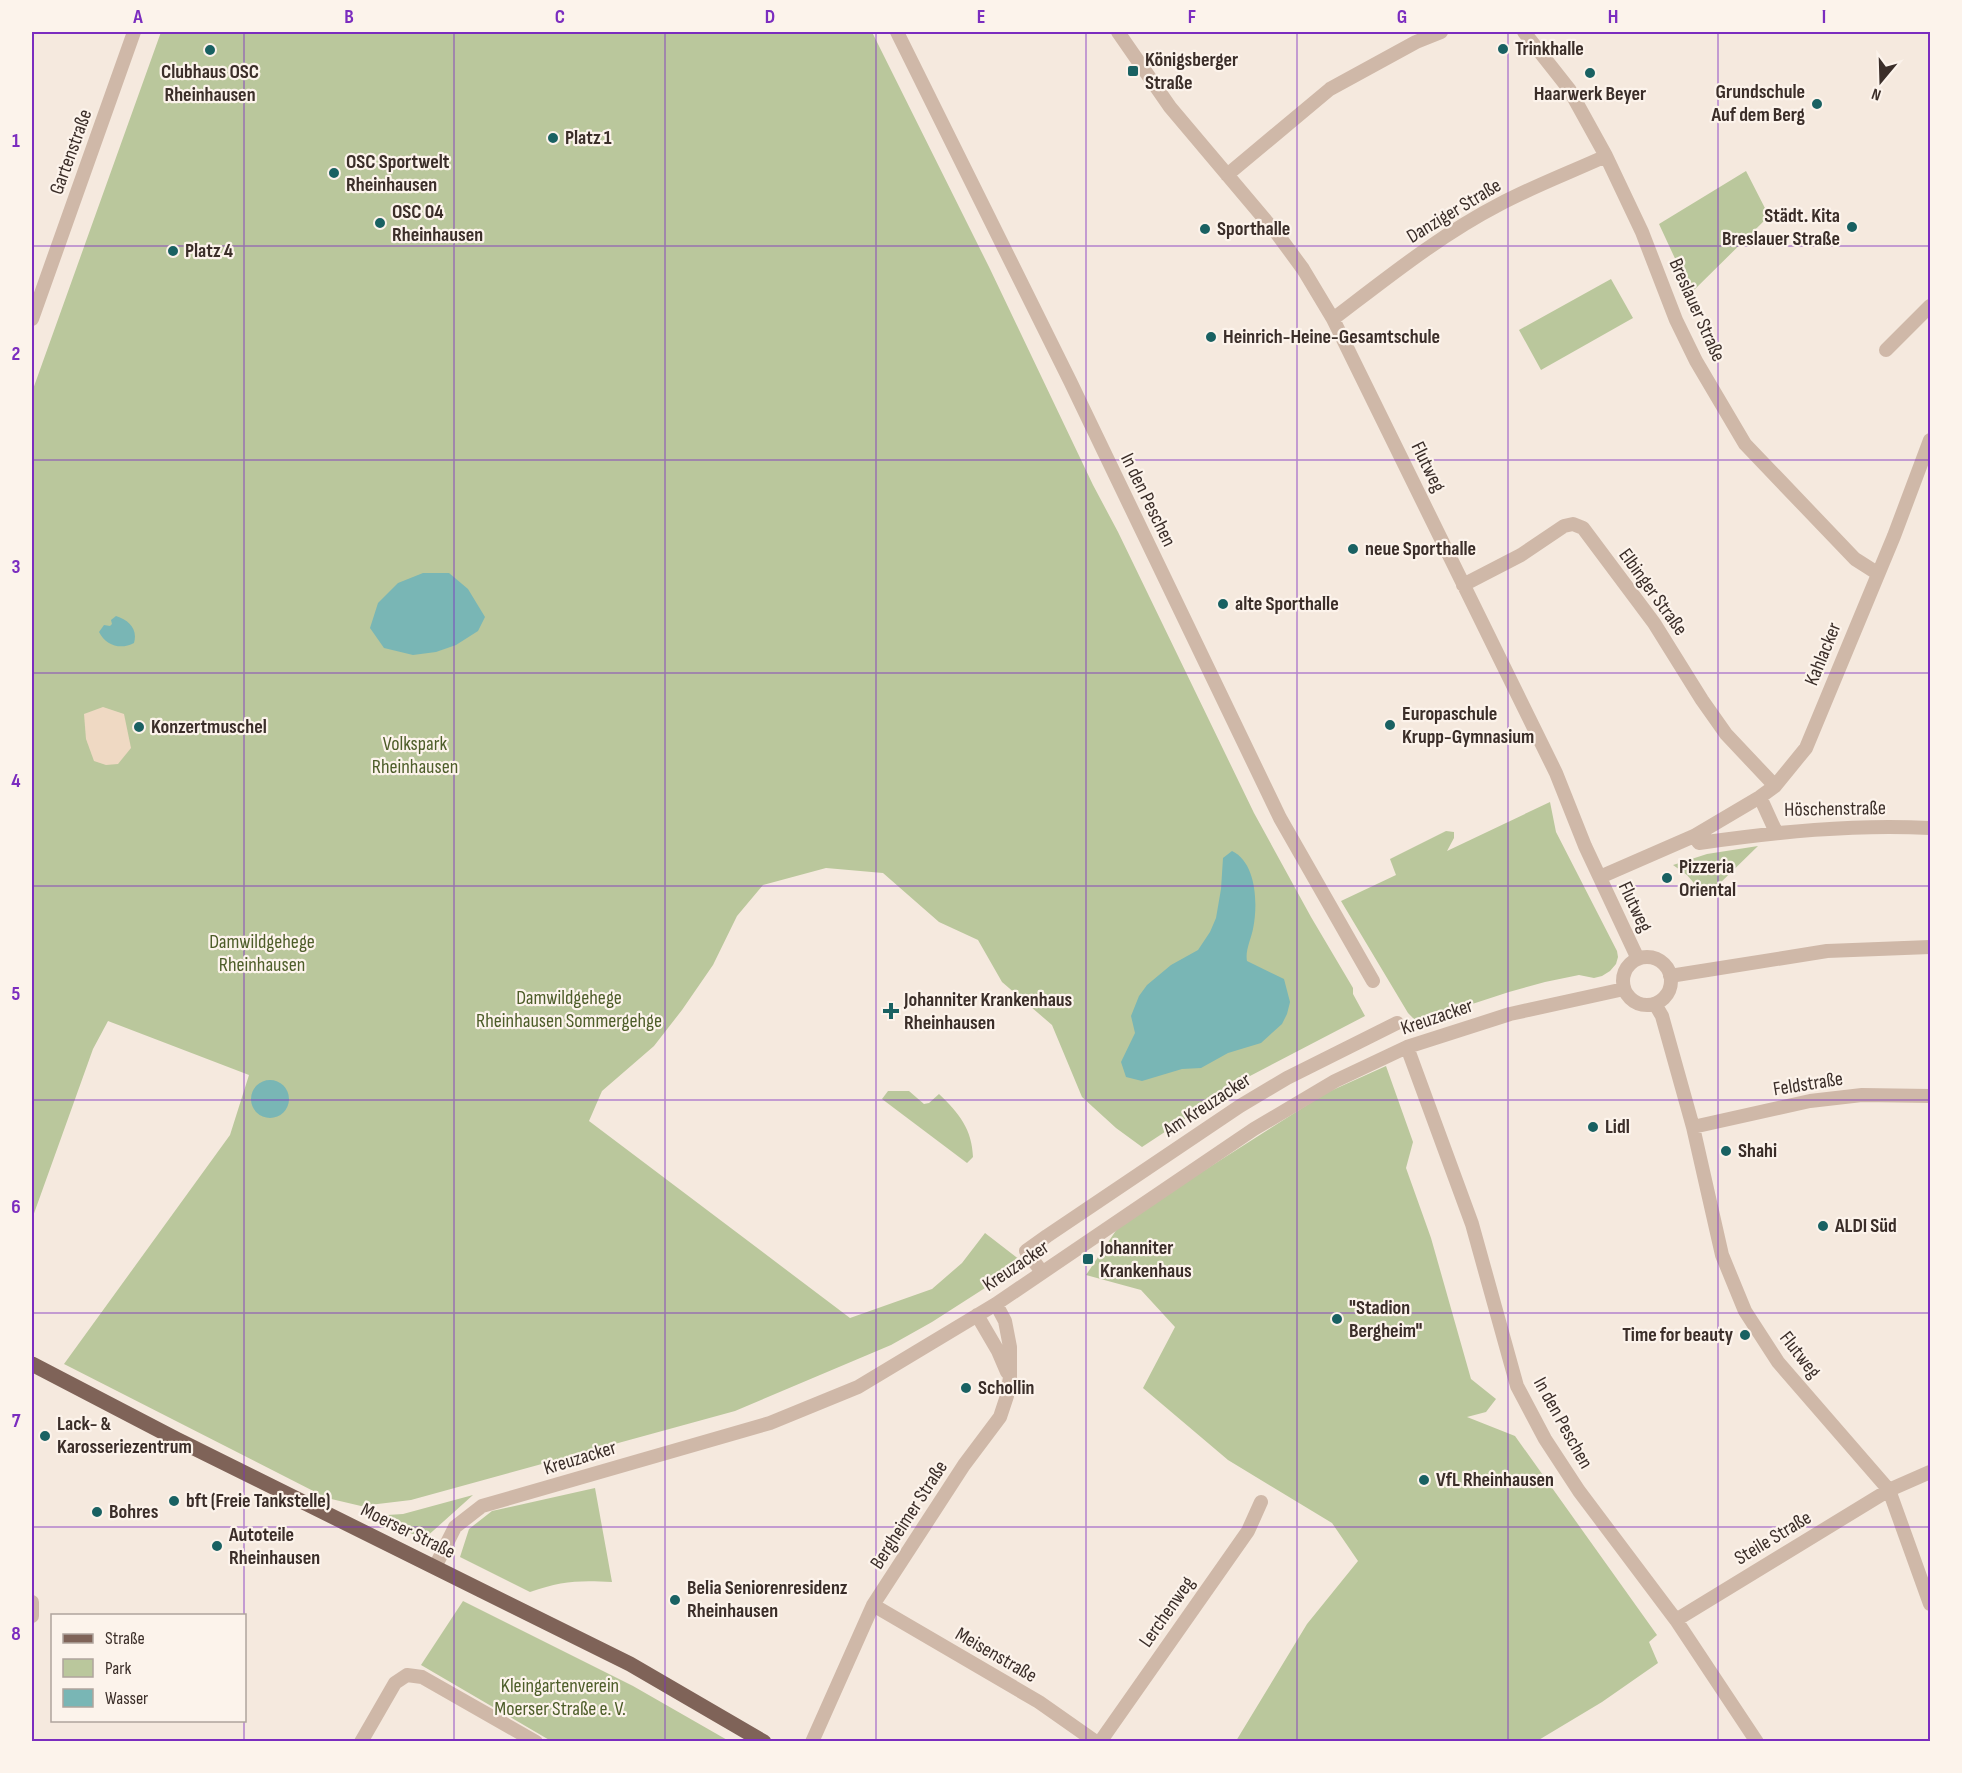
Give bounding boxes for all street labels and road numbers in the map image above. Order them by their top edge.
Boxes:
street label: Gartenstraße [45,106,97,198]
street label: Danziger Straße [1402,173,1506,249]
street label: Breslauer Straße [1664,255,1730,365]
street label: Flutweg [1406,438,1450,496]
street label: In den Peschen [1115,449,1181,551]
street label: Elbinger Straße [1613,544,1693,640]
street label: Kahlacker [1800,619,1847,689]
street label: Höschenstraße [1784,796,1886,822]
street label: Flutweg [1613,878,1657,936]
street label: Kreuzacker [1398,993,1476,1041]
street label: Feldstraße [1771,1067,1845,1101]
street label: Am Kreuzacker [1158,1068,1256,1143]
street label: Kreuzacker [978,1235,1054,1297]
street label: Flutweg [1774,1327,1826,1383]
street label: In den Peschen [1528,1373,1598,1473]
street label: Kreuzacker [541,1436,619,1480]
street label: Bergheimer Straße [865,1456,953,1574]
street label: Moerser Straße [357,1498,459,1564]
street label: Steile Straße [1730,1506,1816,1570]
street label: Lerchenweg [1134,1572,1200,1652]
street label: Meisenstraße [951,1622,1041,1688]

